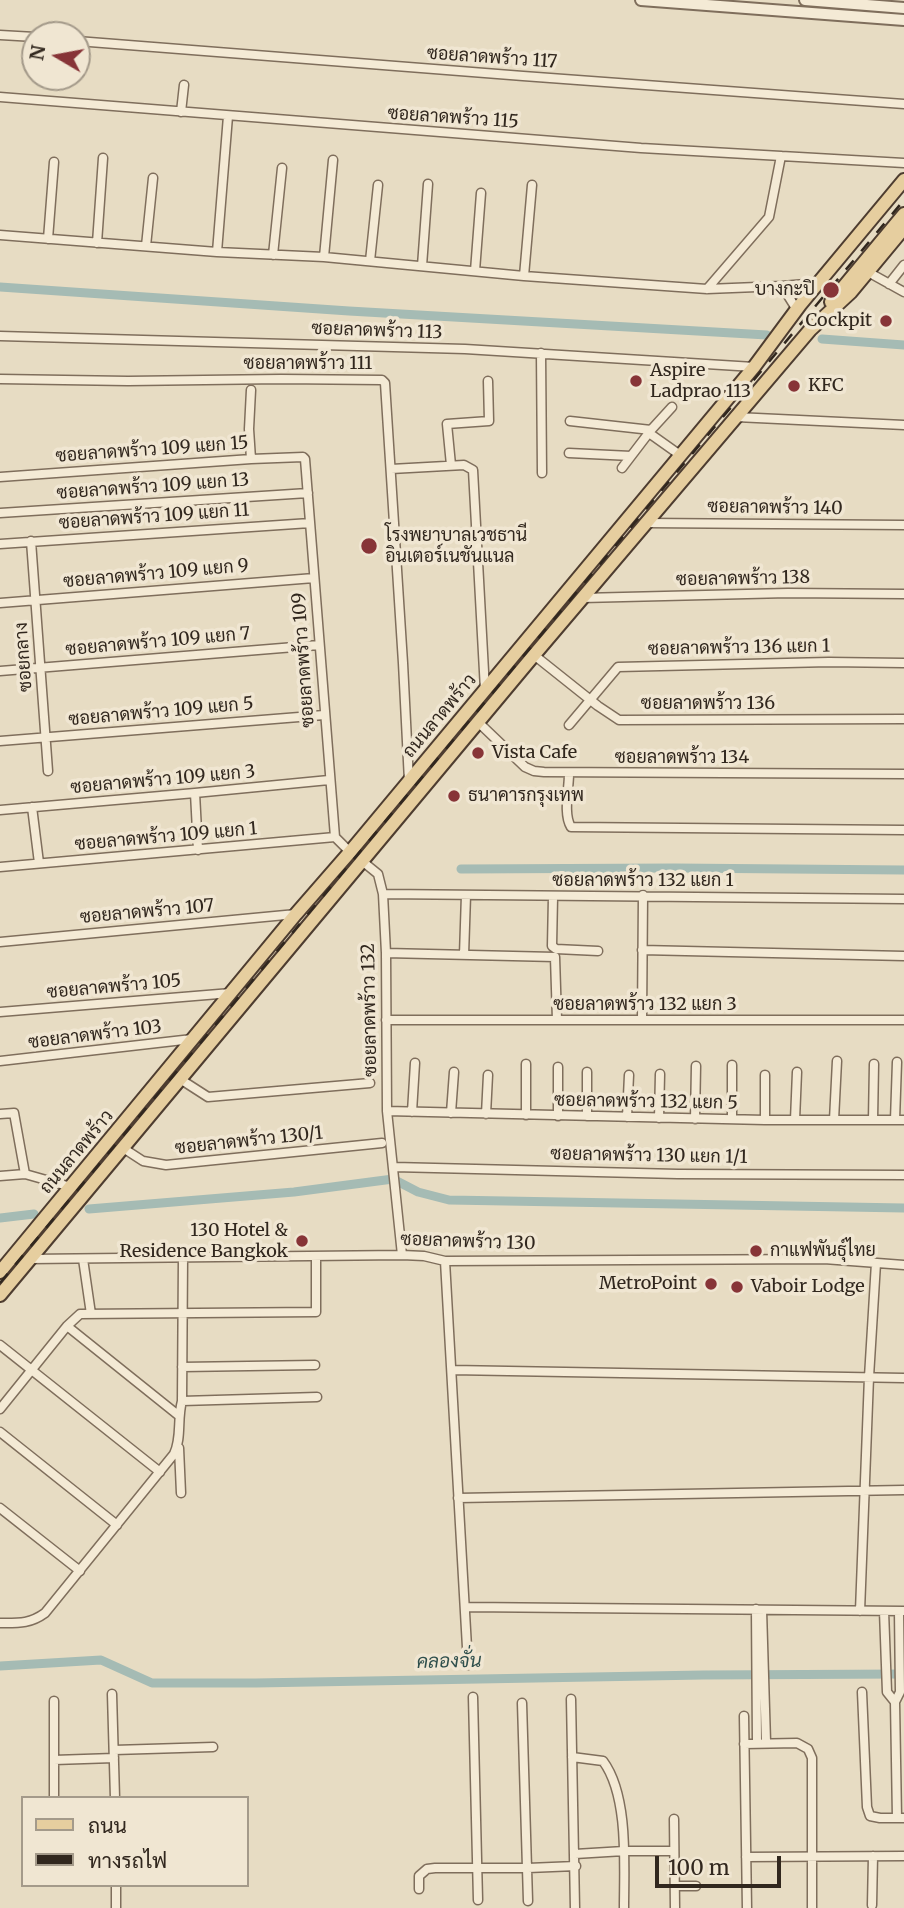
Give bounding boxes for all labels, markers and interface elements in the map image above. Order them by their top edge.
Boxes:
north arrow [21,21,91,91]
text: N [24,43,50,62]
street label: ซอยลาดพร้าว 117 [426,43,558,73]
street label: ซอยลาดพร้าว 115 [387,103,519,133]
place label: บางกะปิ [755,279,815,301]
marker: บางกะปิ [821,280,841,300]
place label: Cockpit [805,310,872,332]
marker: Cockpit [878,313,894,329]
street label: ซอยลาดพร้าว 113 [311,318,443,344]
street label: ซอยลาดพร้าว 111 [244,353,372,375]
place label: Aspire Ladprao 113 [650,360,751,402]
marker: Aspire Ladprao 113 [628,373,644,389]
place label: KFC [808,375,844,397]
marker: KFC [786,378,802,394]
street label: ซอยลาดพร้าว 109 แยก 15 [55,432,249,468]
street label: ซอยลาดพร้าว 109 แยก 13 [56,469,250,505]
street label: ซอยลาดพร้าว 140 [707,496,843,520]
street label: ซอยลาดพร้าว 109 แยก 11 [58,500,250,534]
place label: โรงพยาบาลเวชธานี อินเตอร์เนชันแนล [385,525,527,568]
marker: โรงพยาบาลเวชธานี อินเตอร์เนชันแนล [359,536,379,556]
street label: ซอยลาดพร้าว 109 แยก 9 [62,555,250,593]
street label: ซอยลาดพร้าว 138 [676,567,810,591]
street label: ซอยลาดพร้าว 109 [289,592,319,728]
street label: ซอยกลาง [11,622,37,692]
street label: ซอยลาดพร้าว 109 แยก 7 [65,623,251,661]
street label: ซอยลาดพร้าว 136 แยก 1 [648,636,830,660]
street label: ถนนลาดพร้าว [399,670,481,762]
street label: ซอยลาดพร้าว 109 แยก 5 [68,693,254,731]
street label: ซอยลาดพร้าว 136 [641,693,775,715]
place label: Vista Cafe [492,742,577,764]
marker: Vista Cafe [470,745,486,761]
street label: ซอยลาดพร้าว 134 [615,747,749,769]
street label: ซอยลาดพร้าว 109 แยก 3 [70,761,256,799]
place label: ธนาคารกรุงเทพ [468,785,584,807]
marker: ธนาคารกรุงเทพ [446,788,462,804]
street label: ซอยลาดพร้าว 109 แยก 1 [74,818,258,856]
street label: ซอยลาดพร้าว 132 แยก 1 [552,870,734,892]
street label: ซอยลาดพร้าว 107 [79,895,215,929]
street label: ซอยลาดพร้าว 132 [358,943,382,1077]
street label: ซอยลาดพร้าว 105 [46,970,182,1004]
street label: ซอยลาดพร้าว 132 แยก 3 [553,994,737,1016]
street label: ซอยลาดพร้าว 103 [27,1016,163,1054]
street label: ซอยลาดพร้าว 132 แยก 5 [554,1090,738,1114]
street label: ถนนลาดพร้าว [36,1106,118,1198]
street label: ซอยลาดพร้าว 130/1 [174,1122,324,1160]
street label: ซอยลาดพร้าว 130 แยก 1/1 [550,1143,748,1169]
place label: 130 Hotel & Residence Bangkok [119,1220,288,1262]
street label: ซอยลาดพร้าว 130 [400,1229,536,1255]
marker: 130 Hotel & Residence Bangkok [294,1233,310,1249]
place label: กาแฟพันธุ์ไทย [770,1240,876,1262]
marker: กาแฟพันธุ์ไทย [748,1243,764,1259]
place label: MetroPoint [599,1273,697,1295]
marker: MetroPoint [703,1276,719,1292]
place label: Vaboir Lodge [751,1276,865,1298]
marker: Vaboir Lodge [729,1279,745,1295]
water label: คลองจั่น [416,1650,482,1674]
legend [21,1796,248,1887]
text: ถนน [88,1812,127,1839]
scale bar [659,1842,785,1886]
text: ทางรถไฟ [88,1847,167,1874]
text: 100 m [668,1854,730,1881]

